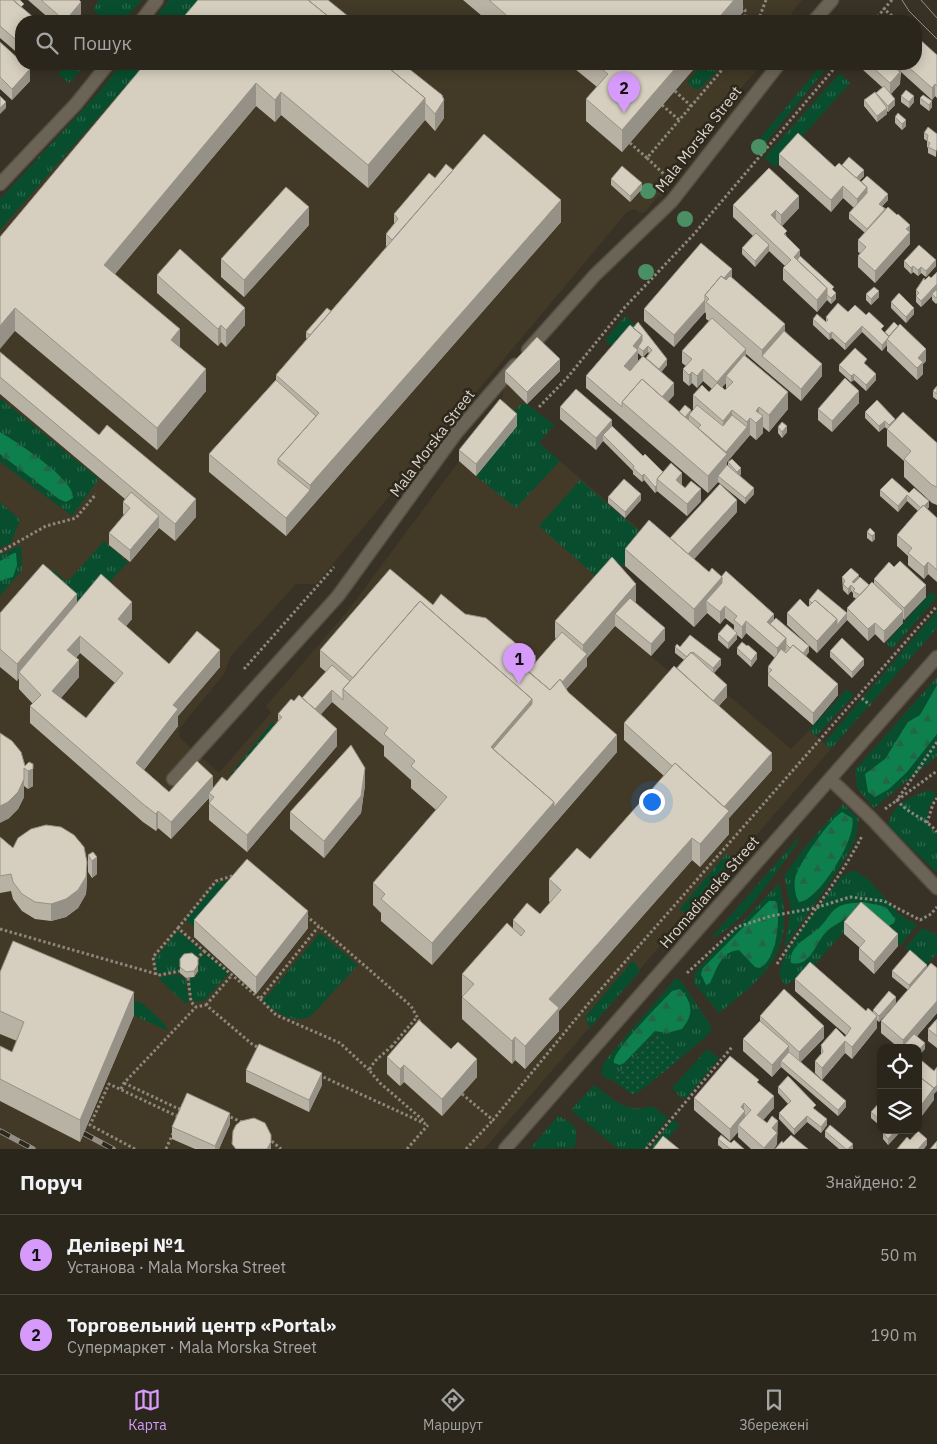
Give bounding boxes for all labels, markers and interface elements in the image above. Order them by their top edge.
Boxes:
search box [15,15,922,70]
icon: search [33,29,61,57]
text: Пошук [73,31,132,55]
pin: 2 [608,72,640,113]
street label: Mala Morska Street [651,82,745,196]
street label: Mala Morska Street [385,385,479,501]
pin: 1 [503,643,535,684]
your location [639,789,665,815]
street label: Hromadianska Street [655,832,763,952]
map controls [877,1044,922,1134]
button: locate [877,1044,922,1089]
button: layers [877,1089,922,1134]
text: Поруч [20,1168,83,1196]
text: Знайдено: 2 [825,1172,917,1192]
text: Делівері №1 [67,1233,185,1257]
text: 1 [31,1245,41,1265]
text: 50 m [880,1245,917,1265]
text: Установа · Mala Morska Street [67,1257,286,1277]
text: Торговельний центр «Portal» [67,1313,336,1337]
text: 2 [31,1325,41,1345]
text: 190 m [870,1325,917,1345]
text: Супермаркет · Mala Morska Street [67,1337,317,1357]
tab: Карта [128,1386,167,1434]
tab: Маршрут [423,1386,483,1434]
tab: Збережені [739,1386,809,1434]

